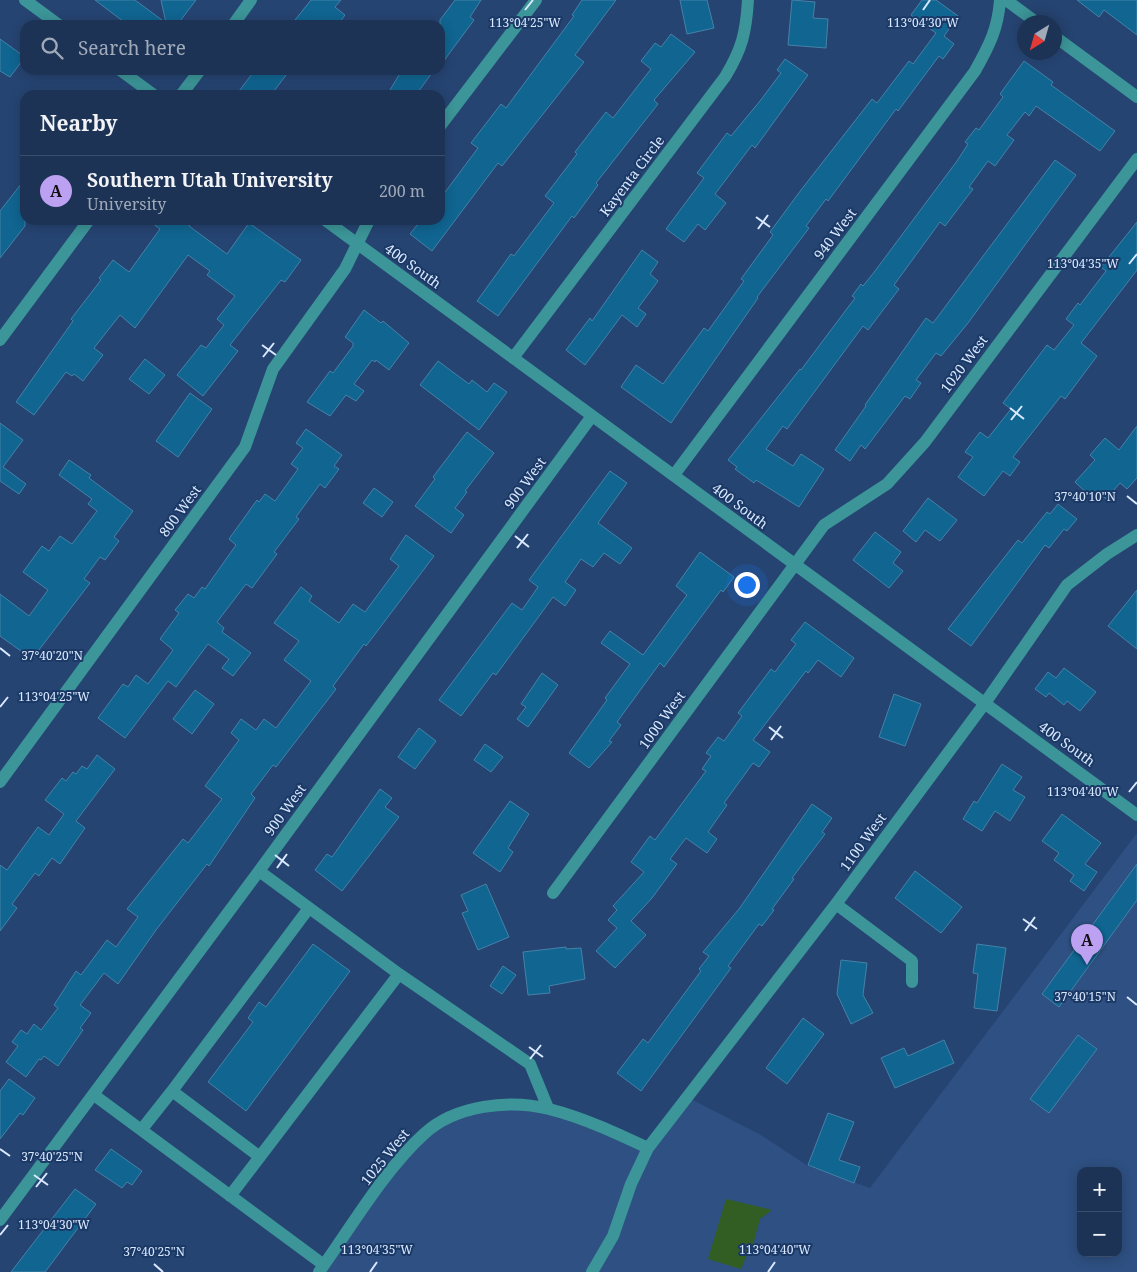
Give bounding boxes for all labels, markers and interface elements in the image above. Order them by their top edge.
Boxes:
text: 113°04'25"W [489,14,561,31]
text: 113°04'30"W [887,14,959,31]
north arrow [1017,15,1062,60]
search box [20,20,445,75]
icon: search [38,34,66,62]
text: Search here [78,35,186,61]
text: Nearby [40,109,118,137]
street label: Kayenta Circle [595,131,668,220]
text: Southern Utah University [87,167,332,193]
text: A [50,180,62,202]
text: 200 m [379,180,425,202]
text: University [87,193,166,215]
street label: 940 West [809,204,860,263]
street label: 400 South [381,239,445,293]
text: 113°04'35"W [1047,255,1119,272]
street label: 1020 West [936,331,992,396]
street label: 900 West [499,453,550,512]
street label: 400 South [708,478,772,533]
street label: 800 West [154,481,205,540]
text: 37°40'10"N [1054,488,1116,505]
your location [734,572,760,598]
text: 37°40'20"N [21,647,83,664]
street label: 1000 West [634,687,689,753]
text: 113°04'25"W [18,688,90,705]
street label: 400 South [1035,717,1099,771]
street label: 900 West [259,780,310,839]
text: 113°04'40"W [1047,783,1119,800]
street label: 1100 West [835,809,890,875]
pin: A [1071,924,1103,965]
text: 37°40'15"N [1054,988,1116,1005]
street label: 1025 West [356,1124,413,1189]
text: 37°40'25"N [21,1148,83,1165]
map controls [1077,1167,1122,1257]
button: + [1077,1167,1122,1212]
button: − [1077,1212,1122,1257]
text: 113°04'30"W [18,1216,90,1233]
text: 113°04'35"W [341,1241,413,1258]
text: 113°04'40"W [739,1241,811,1258]
text: 37°40'25"N [123,1243,185,1260]

